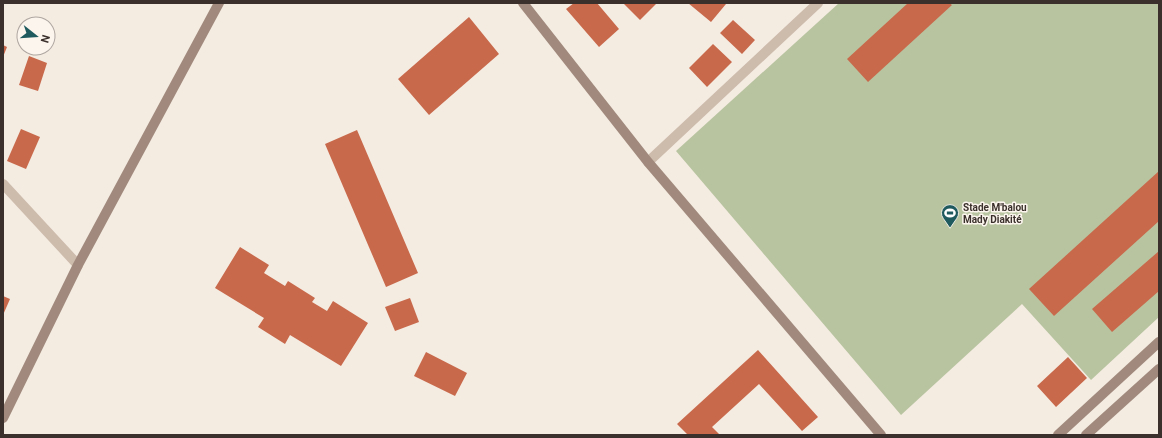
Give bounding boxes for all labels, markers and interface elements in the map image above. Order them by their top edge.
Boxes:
north arrow [16,16,56,56]
text: N [38,33,52,45]
place label: Stade M'balou Mady Diakité [963,202,1027,225]
sports icon: Stade M'balou Mady Diakité [940,203,960,228]

